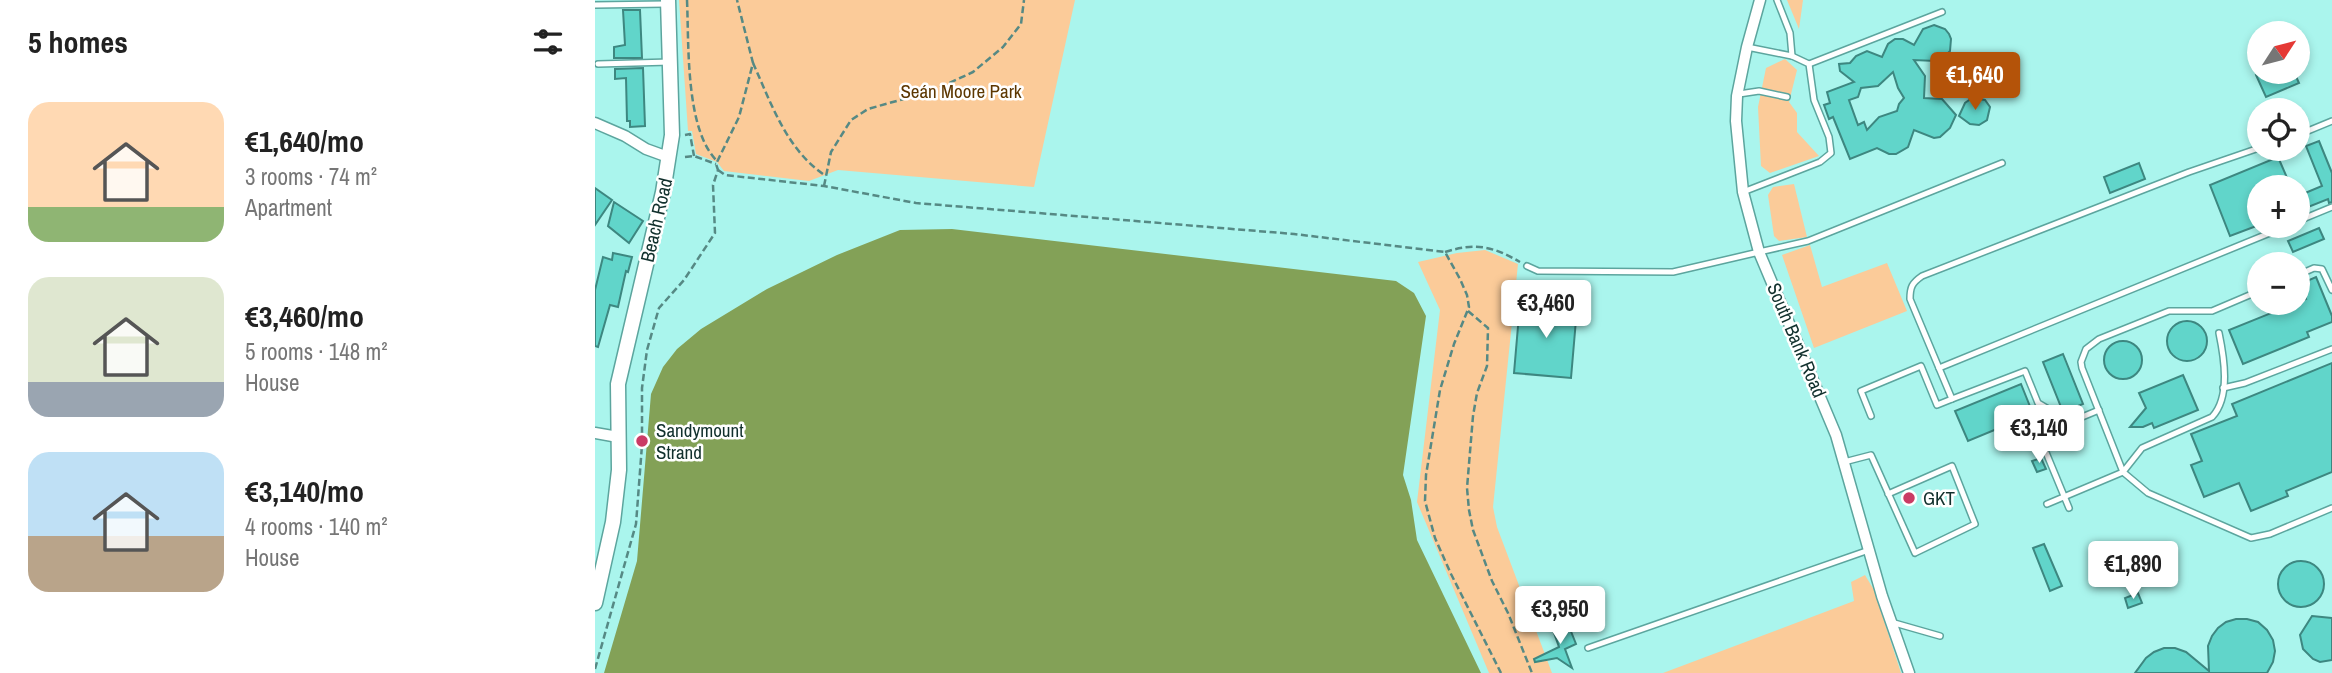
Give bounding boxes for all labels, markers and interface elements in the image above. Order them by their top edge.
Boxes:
north arrow [2247,21,2310,84]
map controls [2247,21,2310,315]
text: 5 homes [28,22,128,62]
icon: filters [529,23,567,61]
pin: €1,640 [1918,52,2032,112]
text: €1,640 [1946,59,2004,90]
park label: Seán Moore Park [900,78,1022,104]
button: locate [2247,98,2310,161]
text: €1,640/mo [245,121,364,161]
icon: home [84,130,168,214]
text: 3 rooms · 74 m² [245,161,377,192]
street label: Beach Road [634,175,678,265]
button: + [2247,175,2310,238]
text: Apartment [245,192,332,223]
button: − [2247,252,2310,315]
street label: South Bank Road [1761,279,1833,401]
pin: €3,460 [1489,280,1603,340]
text: €3,460 [1517,287,1575,318]
text: €3,460/mo [245,296,364,336]
icon: home [84,305,168,389]
text: 5 rooms · 148 m² [245,336,388,367]
text: House [245,367,300,398]
pin: €3,140 [1982,406,2096,465]
text: €3,140 [2010,412,2068,443]
place label: Sandymount Strand [656,417,744,465]
marker: Sandymount Strand [634,433,650,449]
text: €3,140/mo [245,471,364,511]
icon: home [84,480,168,564]
place label: GKT [1923,485,1956,511]
marker: GKT [1901,490,1917,506]
text: 4 rooms · 140 m² [245,511,388,542]
text: House [245,542,300,573]
pin: €1,890 [2076,542,2190,601]
text: €1,890 [2104,548,2162,579]
pin: €3,950 [1503,586,1617,646]
text: €3,950 [1531,593,1589,624]

